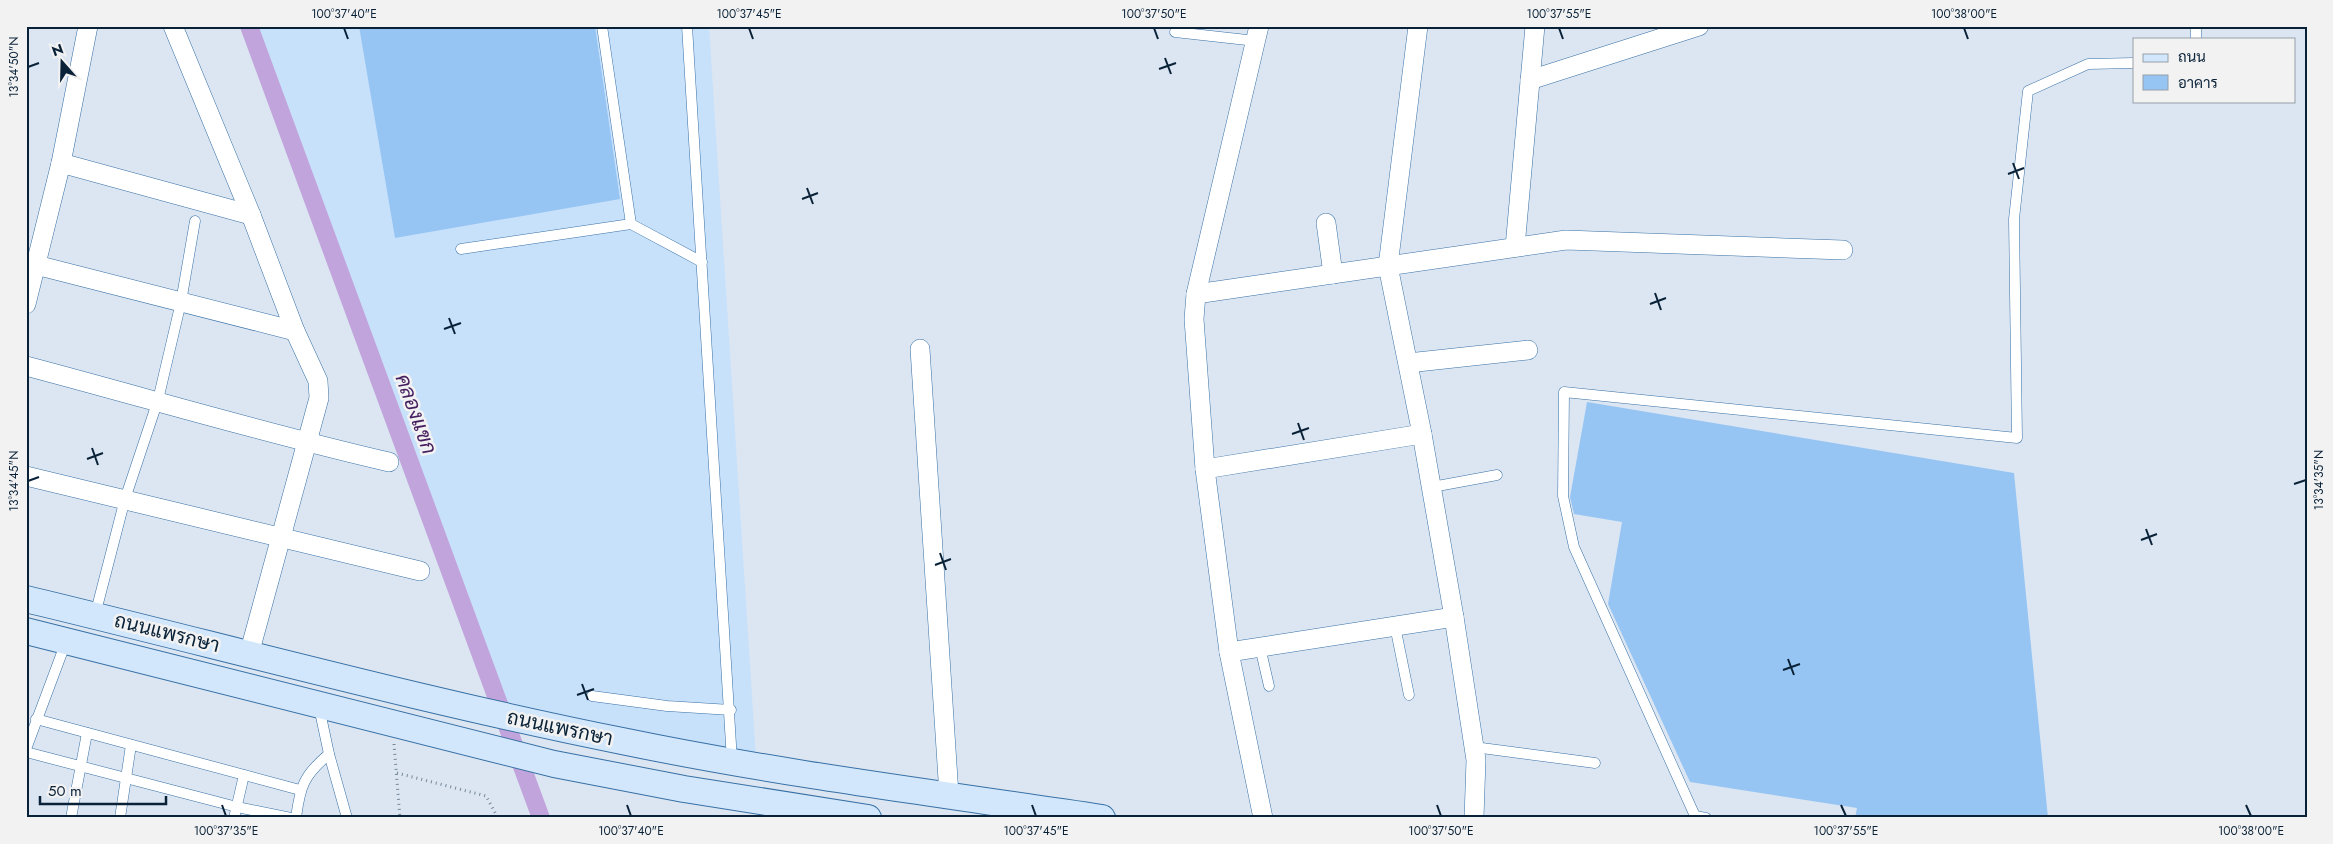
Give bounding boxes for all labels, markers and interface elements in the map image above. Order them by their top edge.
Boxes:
text: 100°37'40"E [311,5,377,23]
text: 100°37'45"E [716,5,782,23]
text: 100°37'50"E [1121,5,1187,23]
text: 100°37'55"E [1527,5,1591,23]
text: 100°38'00"E [1931,5,1997,23]
text: 13°34'50"N [5,36,23,98]
north arrow [38,38,88,88]
text: N [49,38,66,61]
legend [2133,38,2296,102]
text: ถนน [2178,46,2206,68]
text: อาคาร [2178,72,2218,94]
water label: คลองแขก [388,370,444,458]
text: 13°34'35"N [2310,450,2328,510]
text: 13°34'45"N [5,451,23,511]
street label: ถนนแพรกษา [111,606,223,660]
street label: ถนนแพรกษา [504,703,616,753]
scale bar [40,774,166,806]
text: 50 m [48,780,82,802]
text: 100°37'35"E [194,822,258,840]
text: 100°37'40"E [598,822,664,840]
text: 100°37'45"E [1003,822,1069,840]
text: 100°37'50"E [1408,822,1474,840]
text: 100°37'55"E [1814,822,1878,840]
text: 100°38'00"E [2218,822,2284,840]

